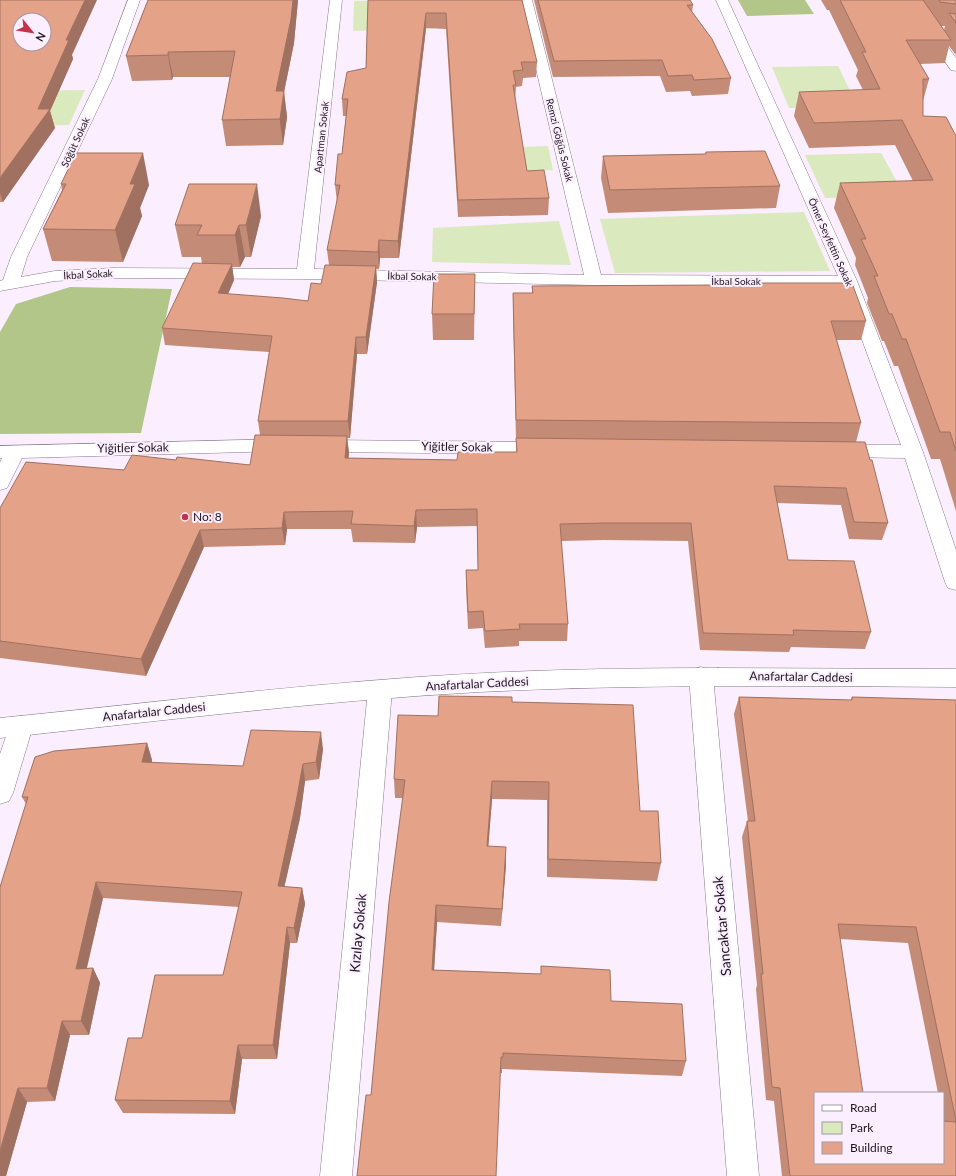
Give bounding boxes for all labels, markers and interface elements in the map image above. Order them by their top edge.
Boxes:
north arrow [12,12,52,52]
text: N [33,30,49,44]
street label: Remzi Göğüs Sokak [544,97,576,184]
street label: Apartman Sokak [311,100,331,173]
street label: Söğüt Sokak [58,114,92,169]
street label: Ömer Seyfettin Sokak [806,196,856,289]
street label: İkbal Sokak [63,267,114,281]
street label: İkbal Sokak [387,270,438,282]
street label: İkbal Sokak [711,275,762,287]
street label: Yiğitler Sokak [421,438,494,455]
street label: Yiğitler Sokak [97,439,170,456]
place label: No: 8 [193,509,222,524]
marker: No: 8 [180,512,190,522]
street label: Anafartalar Caddesi [749,668,853,685]
street label: Anafartalar Caddesi [425,673,529,694]
street label: Anafartalar Caddesi [102,699,206,724]
street label: Sancaktar Sokak [709,875,734,977]
street label: Kızılay Sokak [346,892,370,973]
legend [814,1092,944,1164]
text: Road [850,1100,877,1115]
text: Park [850,1120,874,1135]
text: Building [850,1140,893,1155]

